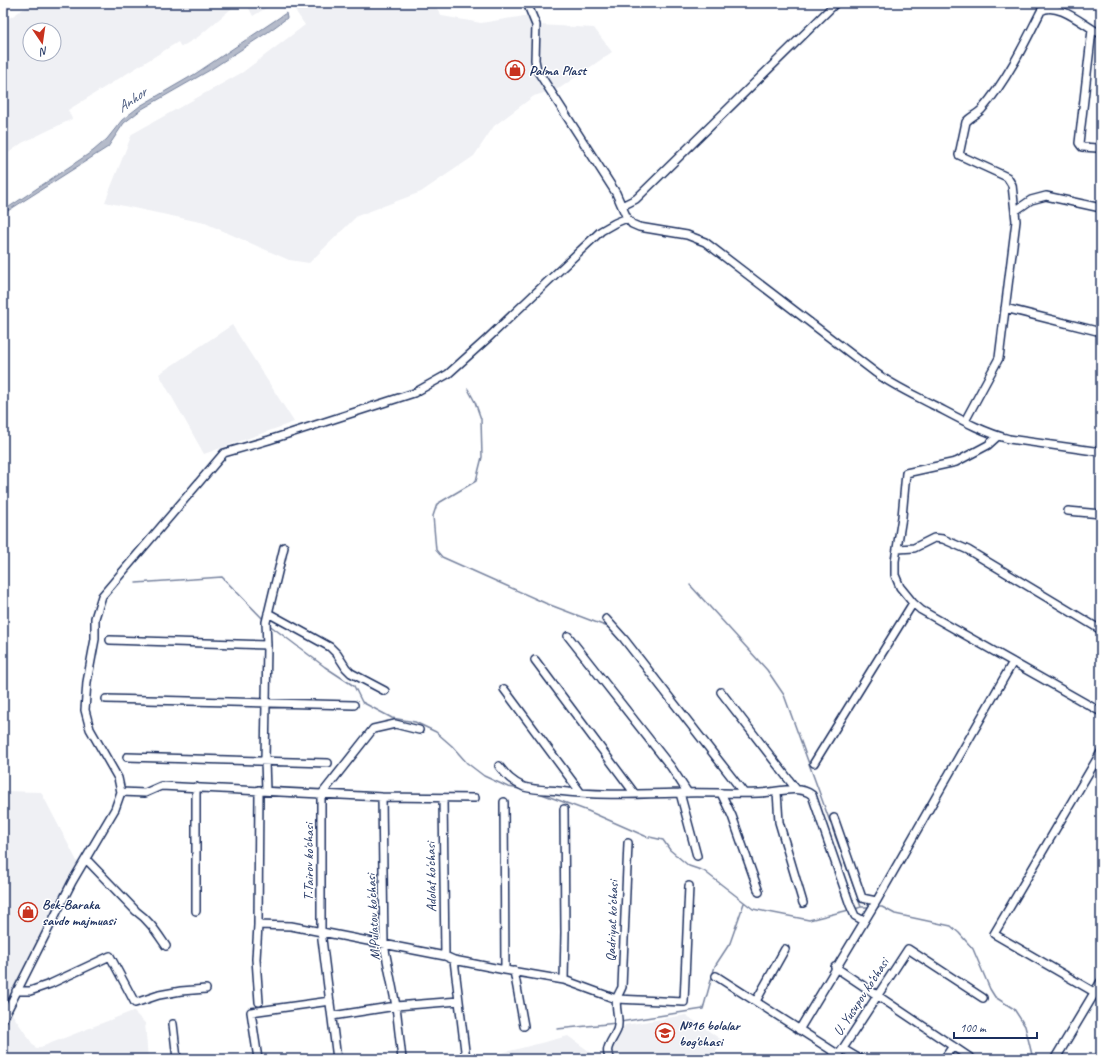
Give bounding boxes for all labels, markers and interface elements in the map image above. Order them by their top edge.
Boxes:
north arrow [22,22,62,62]
text: N [37,44,49,60]
shop icon: Palma Plast [504,59,526,81]
place label: Palma Plast [529,62,588,79]
water label: Anhor [114,82,153,117]
street label: T.Tairov ko'chasi [300,821,317,901]
street label: Adolat ko'chasi [422,839,440,912]
street label: M.Pulatov ko'chasi [362,871,384,961]
street label: Qadriyat ko'chasi [602,878,622,962]
place label: Bek-Baraka savdo majmuasi [42,896,117,929]
shop icon: Bek-Baraka savdo majmuasi [17,901,39,923]
street label: U. Yusupov ko‘chasi [830,953,894,1039]
scale bar [954,1014,1037,1040]
place label: №16 bolalar bog'chasi [679,1017,742,1050]
text: 100 m [960,1020,987,1036]
school or university icon: №16 bolalar bog'chasi [654,1022,676,1044]

